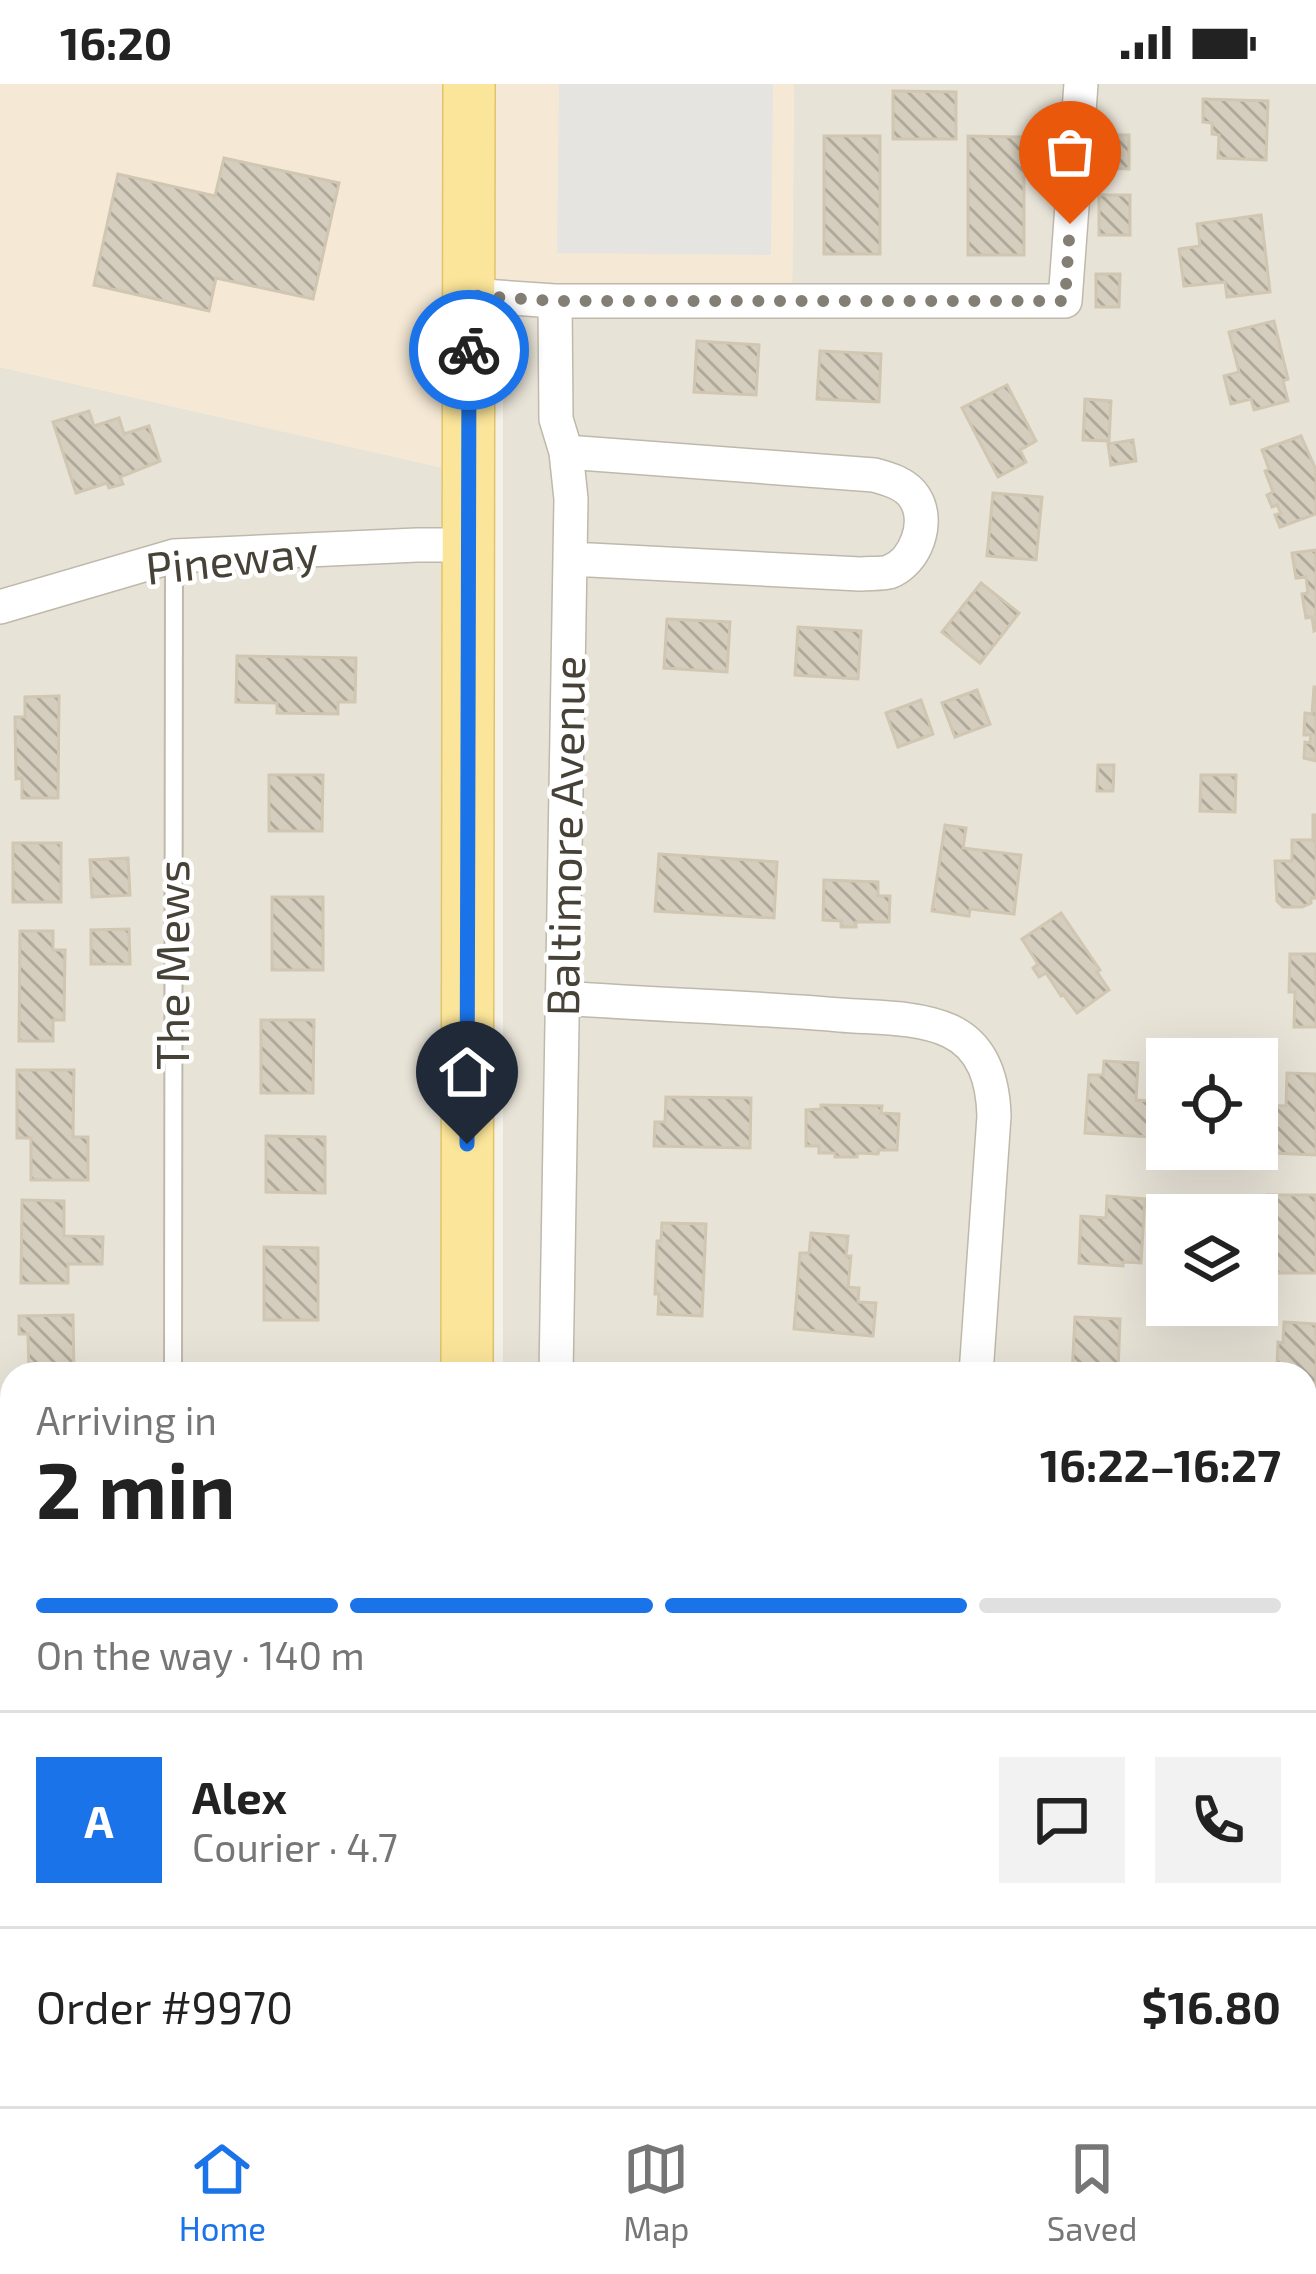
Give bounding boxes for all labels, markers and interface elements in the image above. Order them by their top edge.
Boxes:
text: 16:20 [60,15,172,69]
pin [1019,101,1121,224]
icon: bag [1037,119,1103,185]
courier [409,290,529,410]
icon: bike [436,317,502,383]
street label: Pineway [143,522,321,594]
street label: Baltimore Avenue [534,655,594,1017]
street label: The Mews [144,860,198,1070]
pin [416,1021,518,1144]
map controls [1146,1038,1278,1326]
button: locate [1146,1038,1278,1170]
icon: home [434,1039,500,1105]
button: layers [1146,1194,1278,1326]
text: Arriving in [36,1396,217,1443]
text: 16:22–16:27 [1040,1437,1281,1491]
text: 2 min [36,1441,235,1535]
text: On the way · 140 m [36,1631,365,1678]
button: chat [999,1757,1125,1883]
button: phone [1155,1757,1281,1883]
text: Alex [192,1769,287,1823]
text: A [84,1793,114,1847]
text: Courier · 4.7 [192,1823,398,1870]
text: Order #9970 [36,1979,293,2033]
text: $16.80 [1141,1979,1281,2033]
tab: Home [179,2136,266,2248]
tab: Map [623,2136,690,2248]
tab: Saved [1047,2136,1137,2248]

